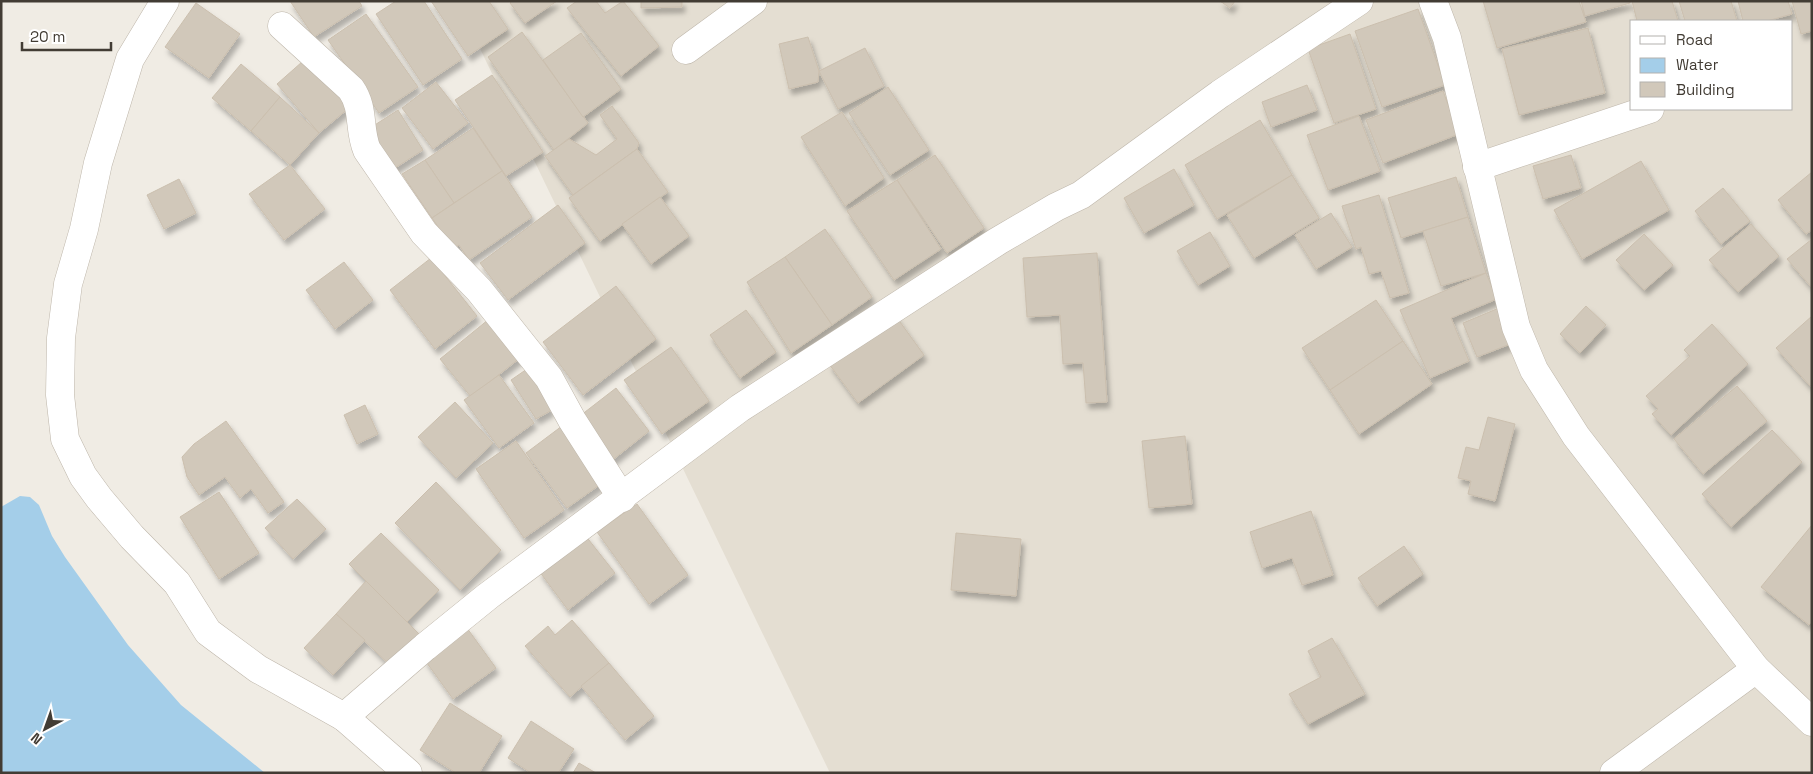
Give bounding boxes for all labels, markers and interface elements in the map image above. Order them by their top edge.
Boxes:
scale bar [22,20,111,52]
legend [1630,20,1793,110]
text: 20 m [30,27,65,46]
text: Road [1676,30,1713,49]
text: Water [1676,55,1719,74]
text: Building [1676,80,1735,99]
north arrow [20,704,70,754]
text: N [27,729,46,749]

